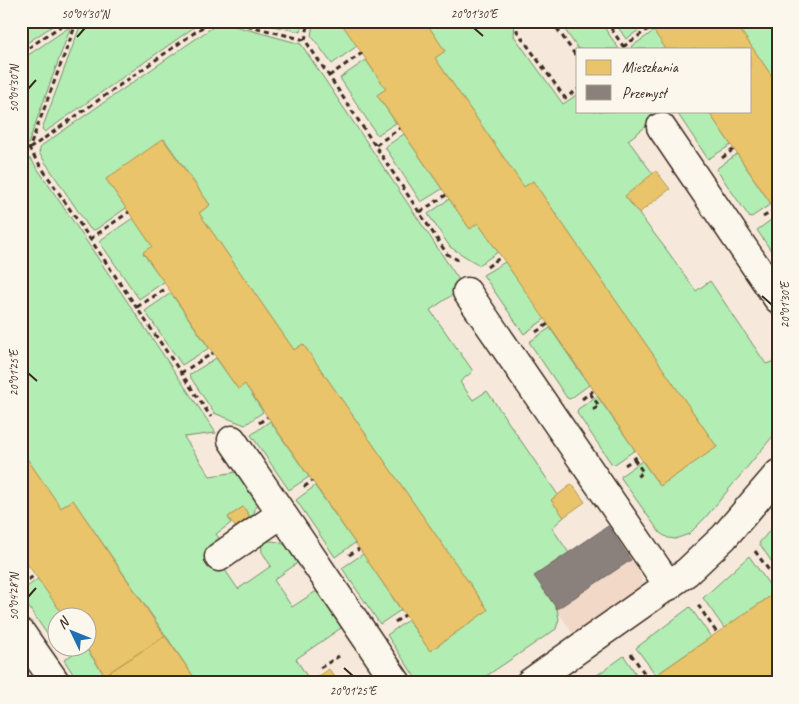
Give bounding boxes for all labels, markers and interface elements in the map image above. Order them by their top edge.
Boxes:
text: 50°04'30"N [61,6,110,22]
text: 20°01'30"E [451,6,499,22]
legend [576,48,752,112]
text: Mieszkania [622,58,679,77]
text: 50°04'30"N [6,64,22,113]
text: Przemysł [622,84,669,103]
text: 20°01'30"E [777,280,793,328]
text: 20°01'25"E [6,348,22,396]
text: 50°04'28"N [6,572,22,621]
north arrow [48,606,98,656]
text: N [54,613,74,632]
text: 20°01'25"E [330,683,378,699]

